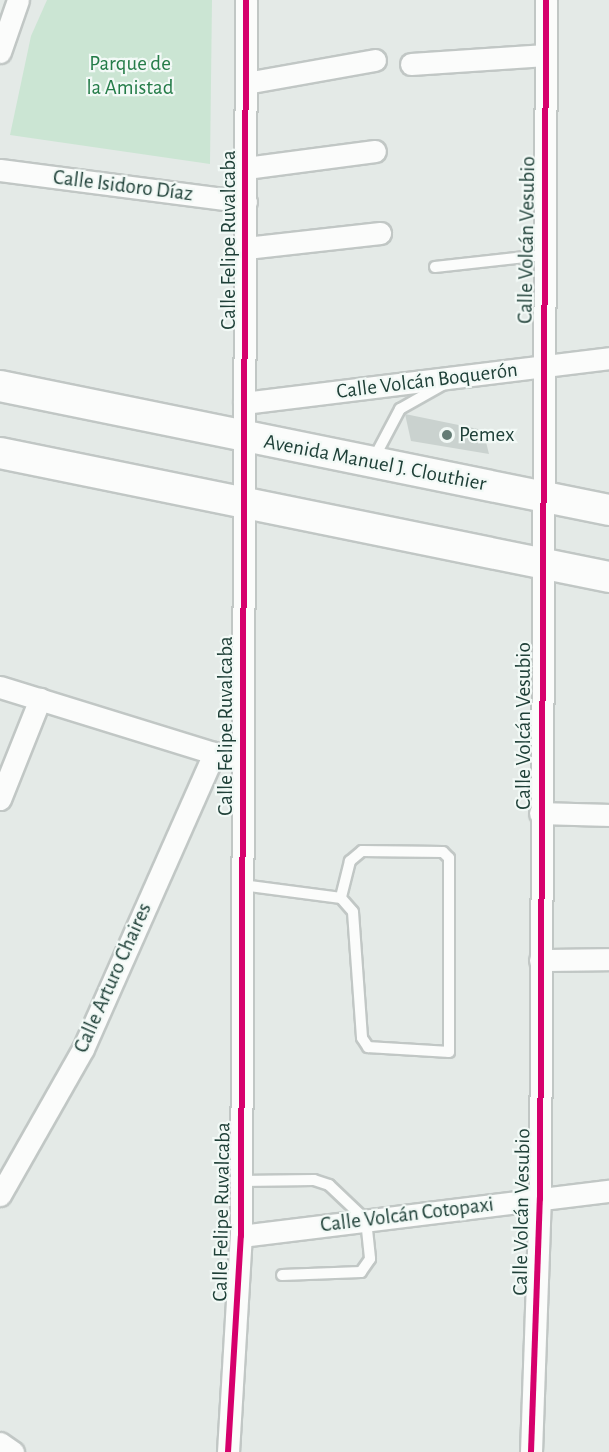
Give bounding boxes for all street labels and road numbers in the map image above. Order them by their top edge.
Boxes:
street label: Calle Felipe Ruvalcaba [216,150,242,330]
street label: Calle Volcán Vesubio [513,156,541,324]
street label: Calle Isidoro Díaz [52,165,194,207]
street label: Calle Volcán Boquerón [335,357,519,405]
street label: Avenida Manuel J. Clouthier [262,429,488,497]
street label: Calle Felipe Ruvalcaba [213,636,239,816]
street label: Calle Volcán Vesubio [511,642,537,810]
street label: Calle Arturo Chaires [69,899,157,1057]
street label: Calle Felipe Ruvalcaba [208,1122,236,1302]
street label: Calle Volcán Vesubio [508,1128,536,1296]
street label: Calle Volcán Cotopaxi [319,1192,495,1238]

